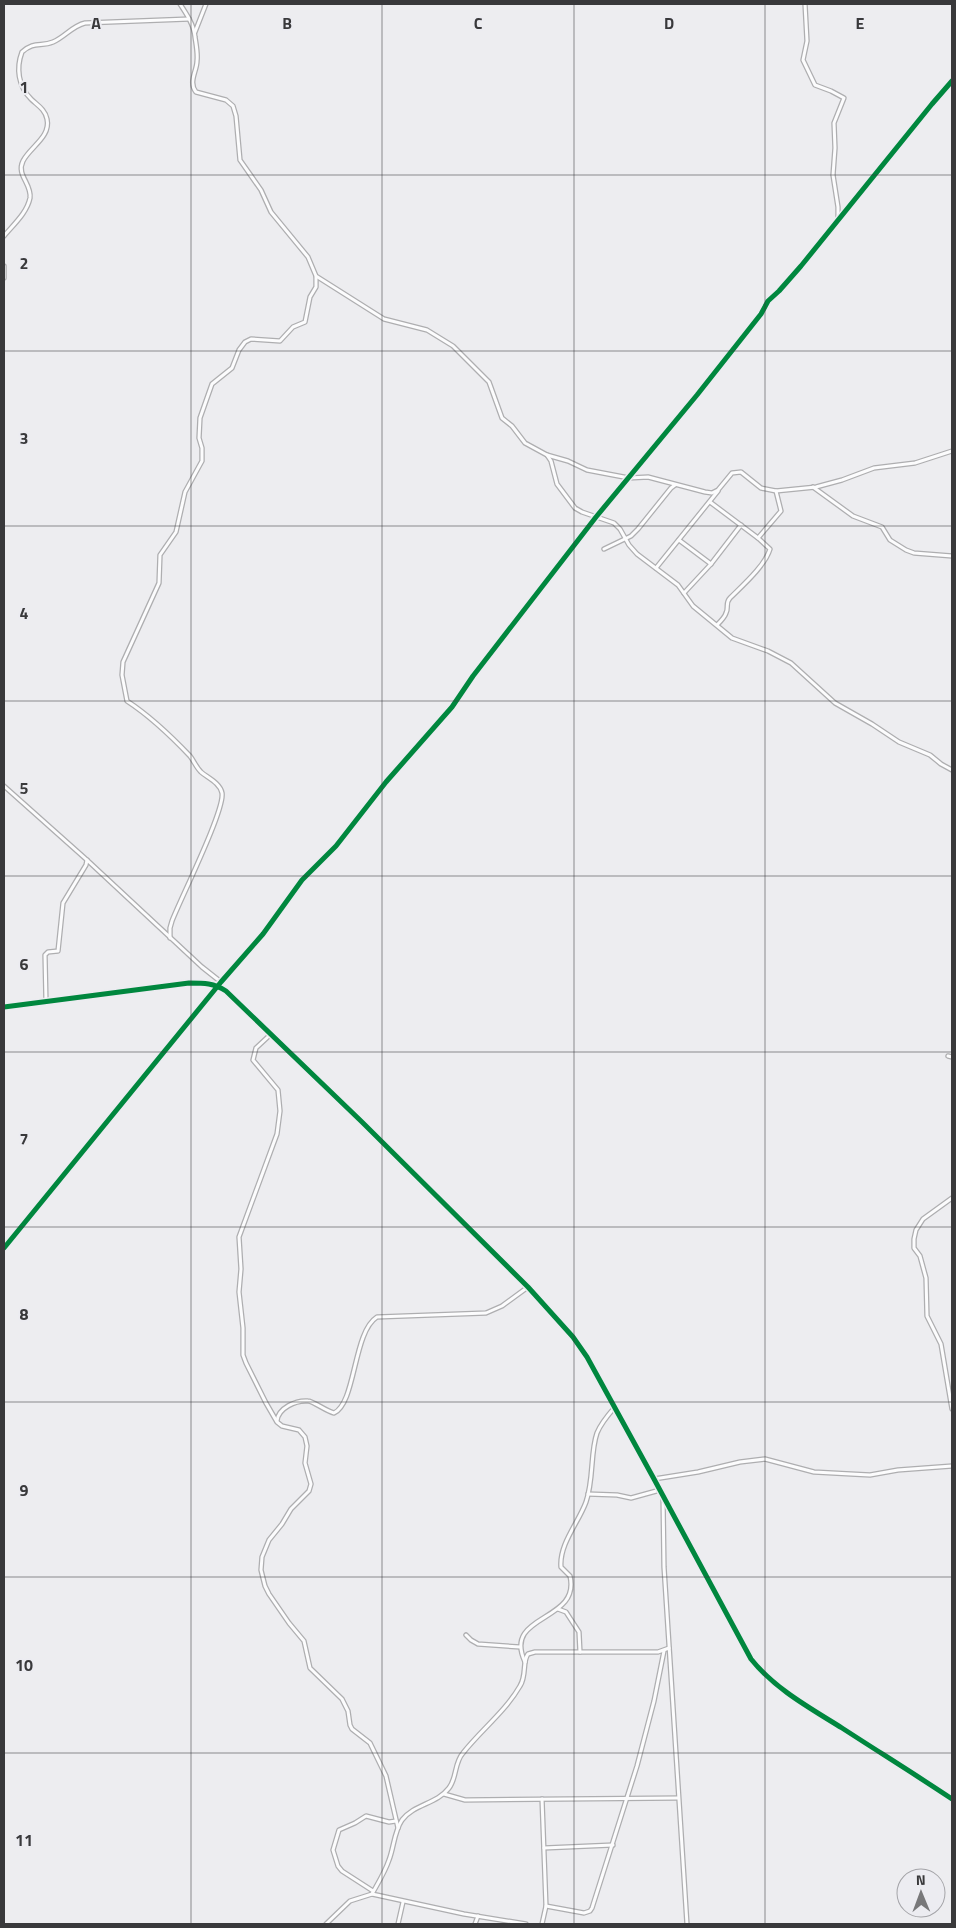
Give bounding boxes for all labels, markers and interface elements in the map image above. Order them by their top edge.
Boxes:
text: A [91,11,101,35]
text: B [282,11,292,35]
text: C [474,11,483,35]
text: D [664,11,674,35]
text: E [856,11,865,35]
text: 1 [20,75,28,99]
text: 2 [20,251,28,275]
text: 3 [20,426,28,450]
text: 4 [20,601,29,625]
text: 5 [20,776,29,800]
text: 6 [20,952,29,976]
text: 7 [20,1127,28,1151]
text: 8 [20,1302,29,1326]
text: 9 [20,1478,29,1502]
text: 10 [15,1653,33,1677]
text: 11 [15,1828,33,1852]
north arrow [896,1868,946,1918]
text: N [916,1869,926,1890]

